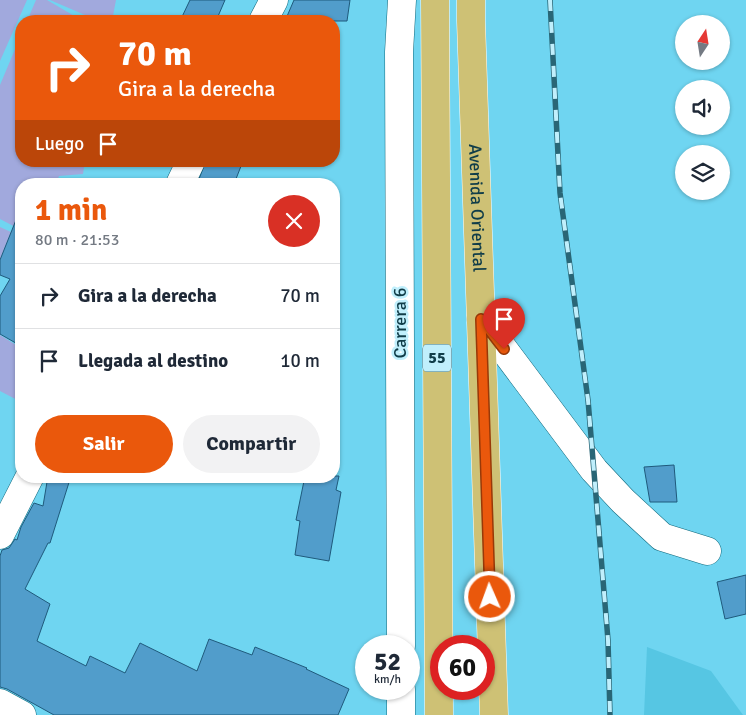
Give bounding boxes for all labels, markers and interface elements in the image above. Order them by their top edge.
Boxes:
north arrow [675,15,730,70]
map controls [675,15,730,200]
text: 70 m [118,32,192,75]
icon: right [35,35,100,100]
text: Gira a la derecha [118,75,275,102]
button: sound [675,80,730,135]
icon: arrive [94,130,122,158]
text: Luego [35,132,84,156]
street label: Avenida Oriental [464,143,490,272]
button: layers [675,145,730,200]
text: 1 min [35,192,107,229]
button: close [268,195,320,247]
text: 80 m · 21:53 [35,230,119,250]
icon: right [35,282,63,310]
text: Gira a la derecha [78,284,217,308]
text: 70 m [280,284,320,308]
street label: Carrera 6 [389,287,411,359]
pin [483,298,525,349]
icon: arrive [490,305,518,333]
road number: 55 [423,344,451,372]
icon: arrive [35,347,63,375]
text: Llegada al destino [78,349,228,373]
text: 10 m [280,349,320,373]
button: Salir [35,415,173,473]
button: Compartir [183,415,320,473]
position arrow [463,570,515,622]
speed limit sign: 60 [430,635,495,700]
text: 52 [374,646,401,677]
text: km/h [374,672,401,687]

